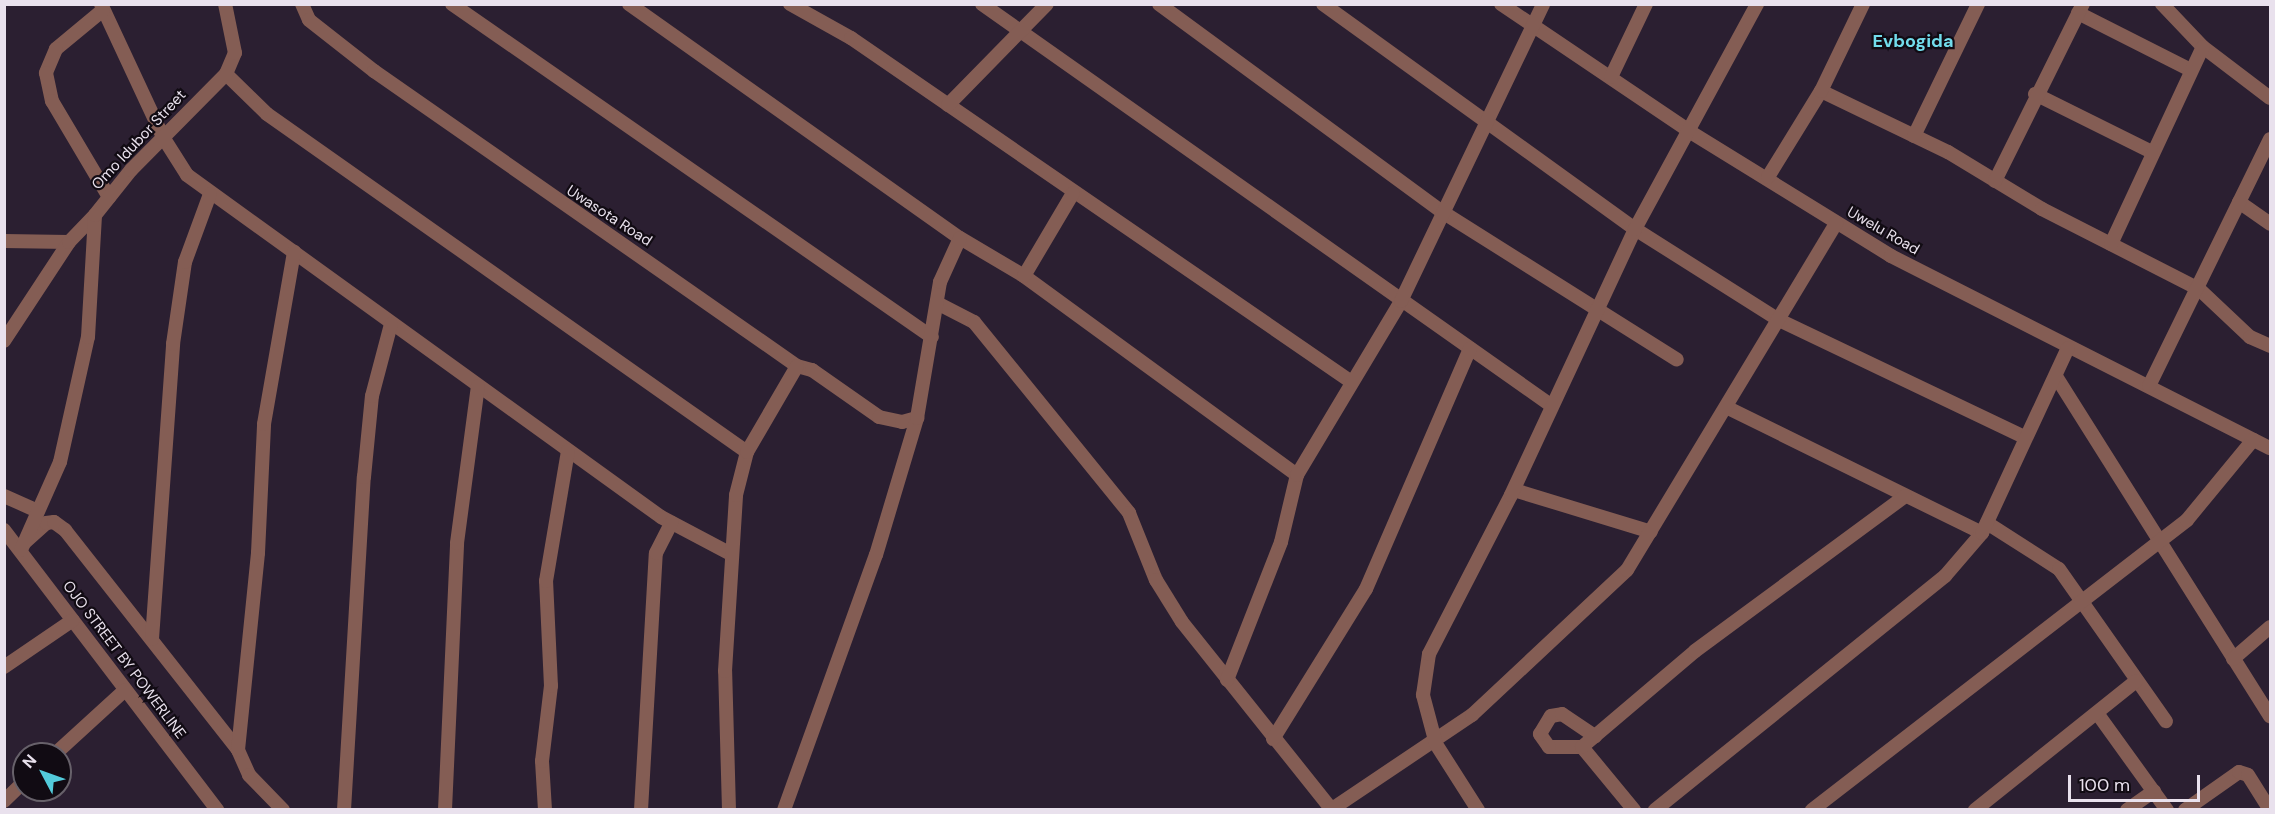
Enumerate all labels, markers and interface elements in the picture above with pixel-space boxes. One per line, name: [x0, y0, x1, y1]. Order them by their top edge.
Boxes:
district label: Evbogida: [1873, 30, 1953, 52]
street label: Omo Idubor Street: [88, 86, 190, 194]
street label: Uwasota Road: [563, 182, 655, 250]
street label: Uwelu Road: [1844, 203, 1922, 259]
street label: OJO STREET BY POWERLINE: [59, 577, 189, 743]
north arrow: [12, 742, 72, 802]
text: N: [18, 750, 41, 772]
scale bar: [2071, 763, 2203, 801]
text: 100 m: [2079, 773, 2130, 797]

